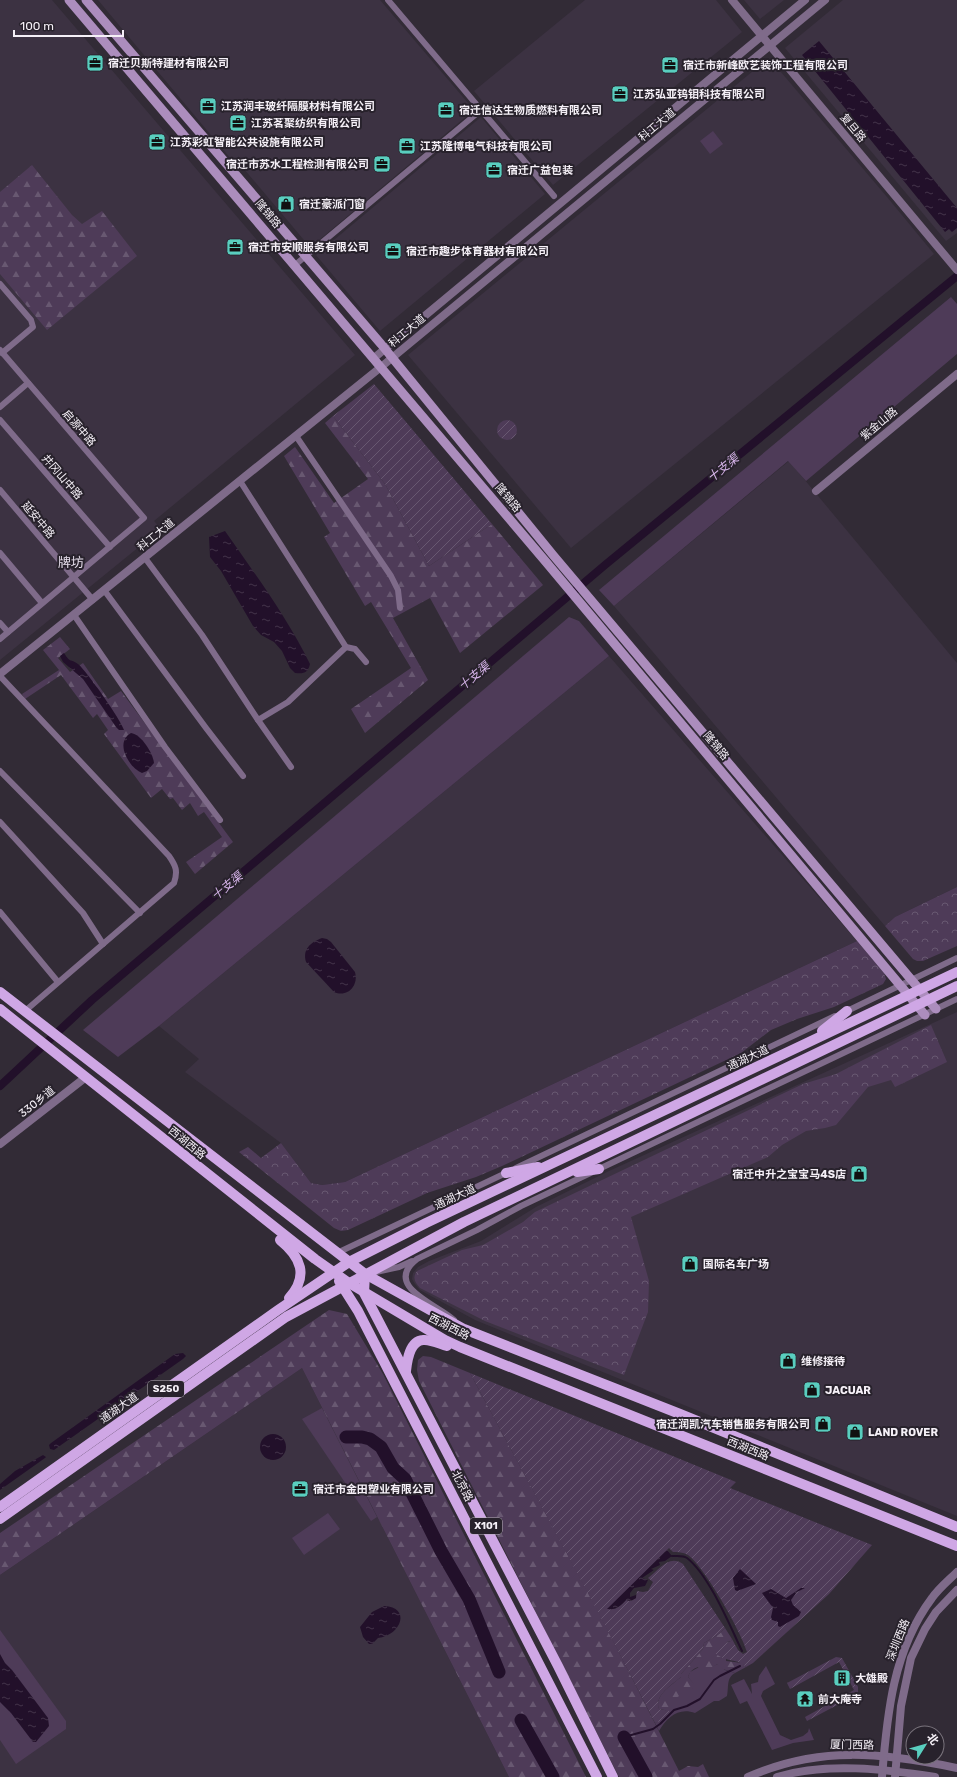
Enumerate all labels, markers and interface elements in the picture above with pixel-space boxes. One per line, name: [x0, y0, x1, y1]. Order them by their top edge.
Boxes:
scale bar: [14, 12, 123, 38]
text: 100 m: [20, 19, 54, 33]
office icon: 宿迁贝斯特建材有限公司: [85, 53, 105, 73]
office icon: 宿迁市新峰欧艺装饰工程有限公司: [660, 55, 680, 75]
place label: 宿迁贝斯特建材有限公司: [108, 57, 229, 70]
place label: 宿迁市新峰欧艺装饰工程有限公司: [683, 59, 848, 72]
office icon: 江苏弘亚钨钼科技有限公司: [610, 84, 630, 104]
place label: 江苏弘亚钨钼科技有限公司: [633, 88, 765, 101]
office icon: 江苏润丰玻纤隔膜材料有限公司: [198, 96, 218, 116]
place label: 江苏润丰玻纤隔膜材料有限公司: [221, 100, 375, 113]
office icon: 宿迁信达生物质燃料有限公司: [436, 100, 456, 120]
place label: 宿迁信达生物质燃料有限公司: [459, 104, 602, 117]
street label: 科工大道: [636, 106, 678, 144]
street label: 复旦路: [837, 111, 869, 145]
office icon: 江苏茗聚纺织有限公司: [228, 113, 248, 133]
place label: 江苏茗聚纺织有限公司: [251, 117, 361, 130]
office icon: 江苏彩虹智能公共设施有限公司: [147, 132, 167, 152]
place label: 江苏彩虹智能公共设施有限公司: [170, 136, 324, 149]
office icon: 江苏隆博电气科技有限公司: [397, 136, 417, 156]
place label: 江苏隆博电气科技有限公司: [420, 140, 552, 153]
office icon: 宿迁市苏水工程检测有限公司: [372, 154, 392, 174]
place label: 宿迁市苏水工程检测有限公司: [226, 158, 369, 171]
office icon: 宿迁广益包装: [484, 160, 504, 180]
place label: 宿迁广益包装: [507, 164, 573, 177]
shop icon: 宿迁豪派门窗: [276, 194, 296, 214]
street label: 隆锦路: [252, 197, 284, 231]
place label: 宿迁豪派门窗: [299, 198, 365, 211]
office icon: 宿迁市安顺服务有限公司: [225, 237, 245, 257]
place label: 宿迁市安顺服务有限公司: [248, 241, 369, 254]
office icon: 宿迁市趣步体育器材有限公司: [383, 241, 403, 261]
place label: 宿迁市趣步体育器材有限公司: [406, 245, 549, 258]
street label: 科工大道: [386, 312, 428, 350]
street label: 紫金山路: [858, 405, 900, 443]
street label: 启源中路: [60, 407, 98, 449]
water label: 十支渠: [705, 450, 743, 485]
street label: 井冈山中路: [39, 452, 85, 502]
street label: 隆锦路: [492, 481, 524, 515]
street label: 延安中路: [19, 499, 57, 541]
street label: 科工大道: [135, 516, 177, 554]
district label: 牌坊: [58, 555, 84, 570]
water label: 十支渠: [456, 658, 494, 693]
street label: 隆锦路: [700, 729, 732, 763]
water label: 十支渠: [209, 868, 247, 903]
street label: 通湖大道: [725, 1043, 771, 1073]
street label: 330乡道: [16, 1084, 58, 1120]
street label: 西湖西路: [166, 1124, 208, 1162]
shop icon: 宿迁中升之宝宝马4S店: [849, 1164, 869, 1184]
place label: 宿迁中升之宝宝马4S店: [732, 1168, 846, 1181]
street label: 通湖大道: [432, 1182, 478, 1212]
shop icon: 国际名车广场: [680, 1254, 700, 1274]
place label: 国际名车广场: [703, 1258, 769, 1271]
street label: 西湖西路: [426, 1311, 472, 1343]
shop icon: 维修接待: [778, 1351, 798, 1371]
place label: 维修接待: [801, 1355, 845, 1368]
shop icon: JACUAR: [802, 1380, 822, 1400]
road number: S250: [148, 1381, 184, 1397]
place label: JACUAR: [825, 1384, 871, 1397]
street label: 通湖大道: [97, 1390, 141, 1426]
shop icon: 宿迁润凯汽车销售服务有限公司: [813, 1414, 833, 1434]
place label: 宿迁润凯汽车销售服务有限公司: [656, 1418, 810, 1431]
shop icon: LAND ROVER: [845, 1422, 865, 1442]
place label: LAND ROVER: [868, 1426, 938, 1439]
street label: 西湖西路: [725, 1435, 771, 1463]
street label: 北京路: [449, 1468, 475, 1504]
office icon: 宿迁市金田塑业有限公司: [290, 1479, 310, 1499]
place label: 宿迁市金田塑业有限公司: [313, 1483, 434, 1496]
road number: X101: [470, 1518, 502, 1534]
street label: 深圳西路: [884, 1617, 912, 1663]
building icon: 大雄殿: [832, 1668, 852, 1688]
place label: 大雄殿: [855, 1672, 888, 1685]
temple icon: 前大庵寺: [795, 1689, 815, 1709]
place label: 前大庵寺: [818, 1693, 862, 1706]
north arrow: [905, 1725, 945, 1765]
text: 北: [924, 1731, 941, 1748]
street label: 厦门西路: [830, 1738, 874, 1752]

